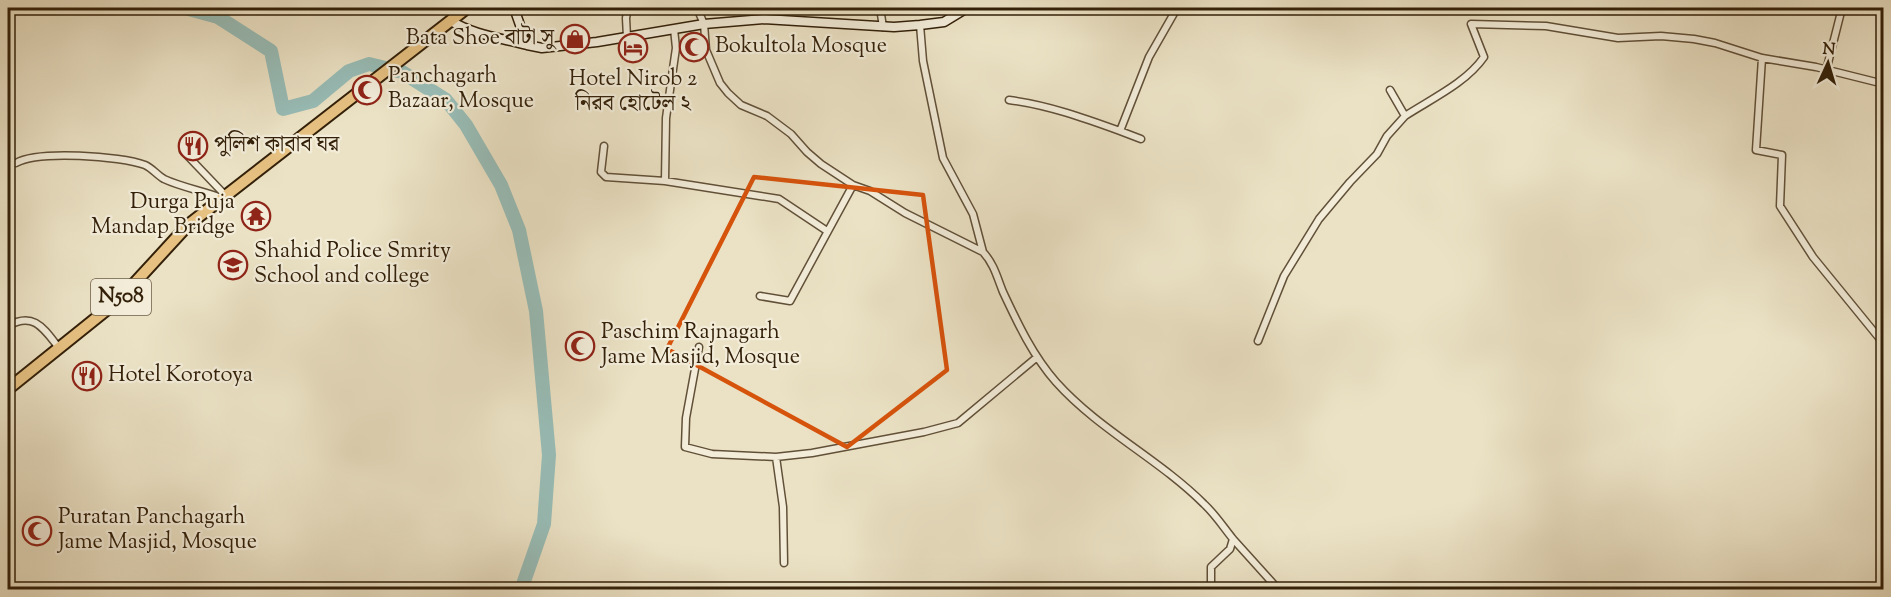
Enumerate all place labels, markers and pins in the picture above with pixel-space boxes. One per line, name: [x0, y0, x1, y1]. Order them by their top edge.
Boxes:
place label: Bata Shoe বাটা সু: [406, 23, 557, 55]
shop icon: Bata Shoe বাটা সু: [559, 23, 591, 55]
mosque icon: Bokultola Mosque: [678, 31, 710, 63]
place label: Bokultola Mosque: [715, 31, 887, 63]
hotel icon: Hotel Nirob 2 নিরব হোটেল ২: [617, 32, 649, 64]
place label: Panchagarh Bazaar, Mosque: [388, 61, 534, 118]
place label: Hotel Nirob 2 নিরব হোটেল ২: [569, 64, 697, 121]
mosque icon: Panchagarh Bazaar, Mosque: [351, 74, 383, 106]
restaurant icon: পুলিশ কাবাব ঘর: [177, 130, 209, 162]
place label: পুলিশ কাবাব ঘর: [214, 130, 340, 162]
place label: Durga Puja Mandap Bridge: [91, 187, 235, 244]
temple icon: Durga Puja Mandap Bridge: [240, 200, 272, 232]
place label: Shahid Police Smrity School and college: [254, 236, 451, 293]
school or university icon: Shahid Police Smrity School and college: [217, 249, 249, 281]
place label: Paschim Rajnagarh Jame Masjid, Mosque: [600, 317, 800, 374]
mosque icon: Paschim Rajnagarh Jame Masjid, Mosque: [564, 330, 596, 362]
restaurant icon: Hotel Korotoya: [71, 360, 103, 392]
place label: Hotel Korotoya: [108, 360, 253, 392]
place label: Puratan Panchagarh Jame Masjid, Mosque: [57, 502, 257, 559]
mosque icon: Puratan Panchagarh Jame Masjid, Mosque: [21, 515, 53, 547]

